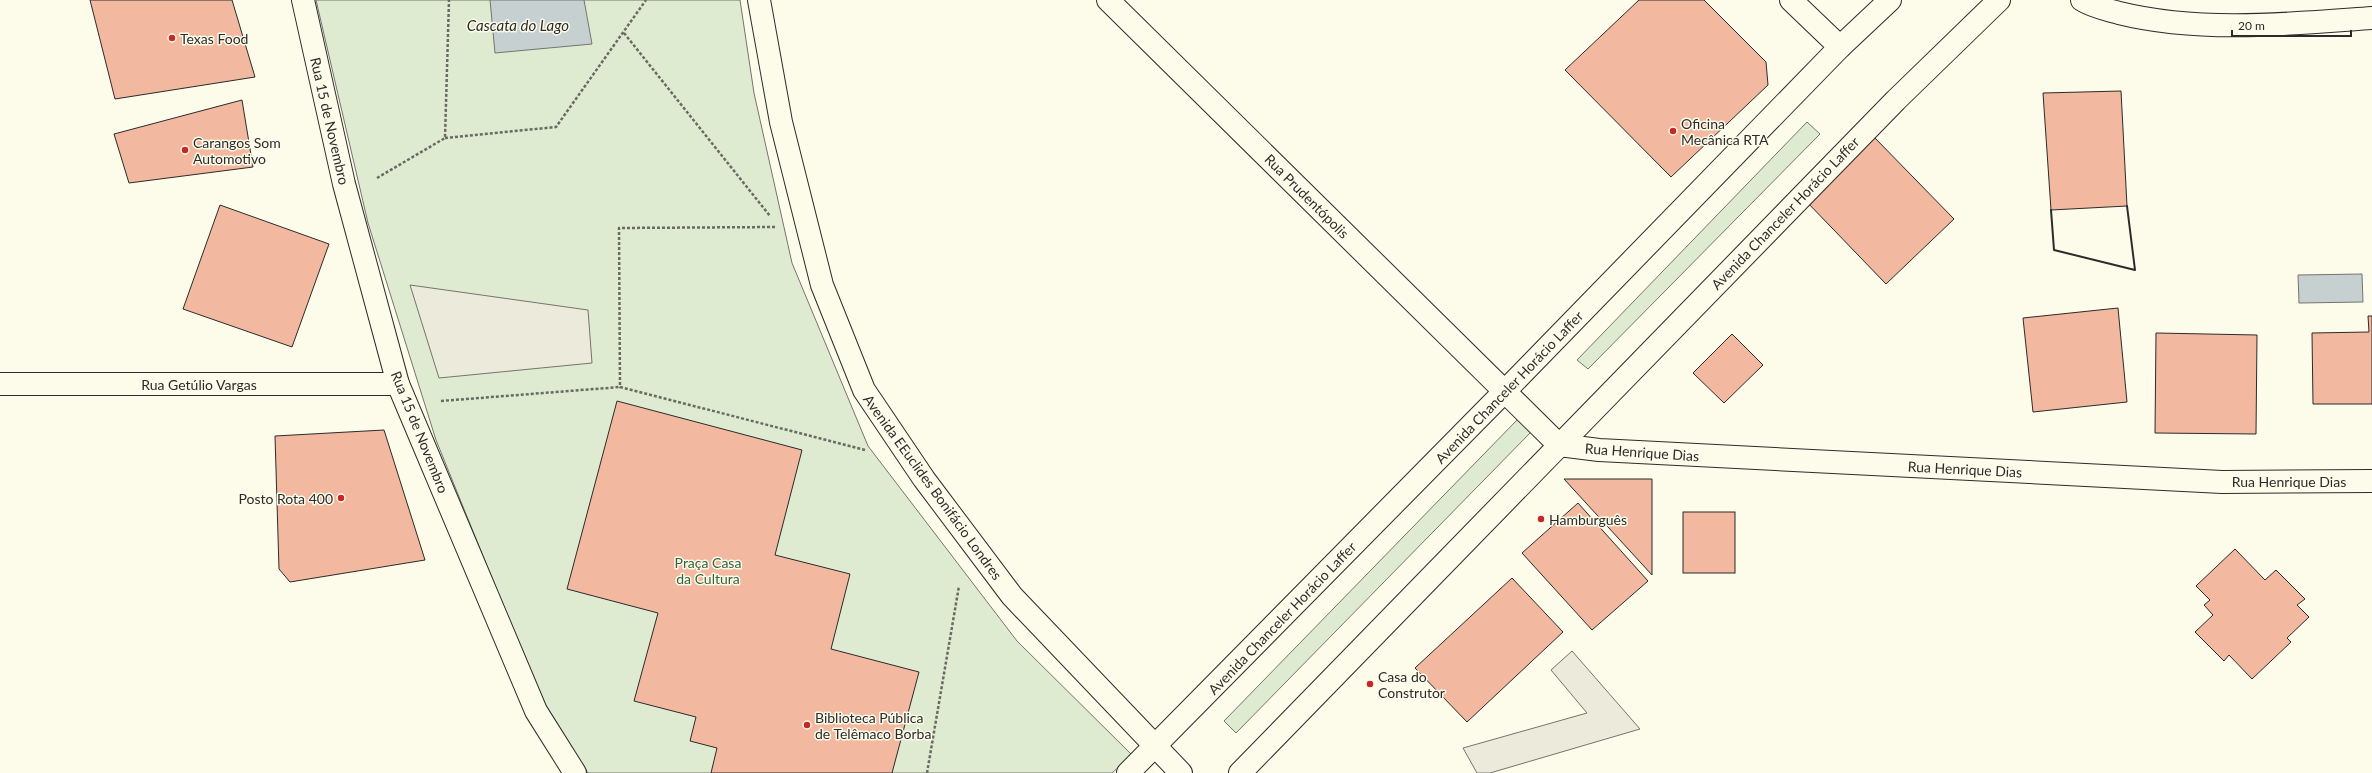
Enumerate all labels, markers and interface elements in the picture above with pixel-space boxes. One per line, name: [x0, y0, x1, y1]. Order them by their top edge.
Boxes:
scale bar: [2232, 12, 2351, 38]
water label: Cascata do Lago: [467, 16, 569, 34]
text: 20 m: [2238, 18, 2265, 33]
place label: Texas Food: [180, 30, 248, 47]
marker: Texas Food: [167, 33, 177, 43]
street label: Rua 15 de Novembro: [307, 56, 353, 186]
place label: Oficina Mecânica RTA: [1681, 115, 1769, 148]
marker: Oficina Mecânica RTA: [1668, 126, 1678, 136]
street label: Avenida Chanceler Horácio Laffer: [1708, 133, 1862, 293]
place label: Carangos Som Automotivo: [193, 134, 281, 167]
marker: Carangos Som Automotivo: [180, 145, 190, 155]
street label: Rua Prudentópolis: [1261, 150, 1353, 242]
street label: Avenida Chanceler Horácio Laffer: [1432, 307, 1586, 467]
street label: Rua 15 de Novembro: [388, 368, 452, 496]
street label: Rua Getúlio Vargas: [141, 376, 257, 393]
street label: Avenida EEuclides Bonifácio Londres: [860, 391, 1006, 583]
street label: Rua Henrique Dias: [1584, 440, 1700, 464]
street label: Rua Henrique Dias: [1907, 458, 2023, 480]
street label: Rua Henrique Dias: [2232, 473, 2346, 490]
place label: Posto Rota 400: [238, 490, 333, 507]
marker: Posto Rota 400: [336, 493, 346, 503]
place label: Hamburguês: [1549, 511, 1627, 528]
marker: Hamburguês: [1536, 514, 1546, 524]
street label: Avenida Chanceler Horácio Laffer: [1205, 538, 1359, 698]
park label: Praça Casa da Cultura: [675, 554, 741, 587]
place label: Casa do Construtor: [1378, 668, 1445, 701]
marker: Casa do Construtor: [1365, 679, 1375, 689]
place label: Biblioteca Pública de Telêmaco Borba: [815, 709, 931, 742]
marker: Biblioteca Pública de Telêmaco Borba: [802, 720, 812, 730]

